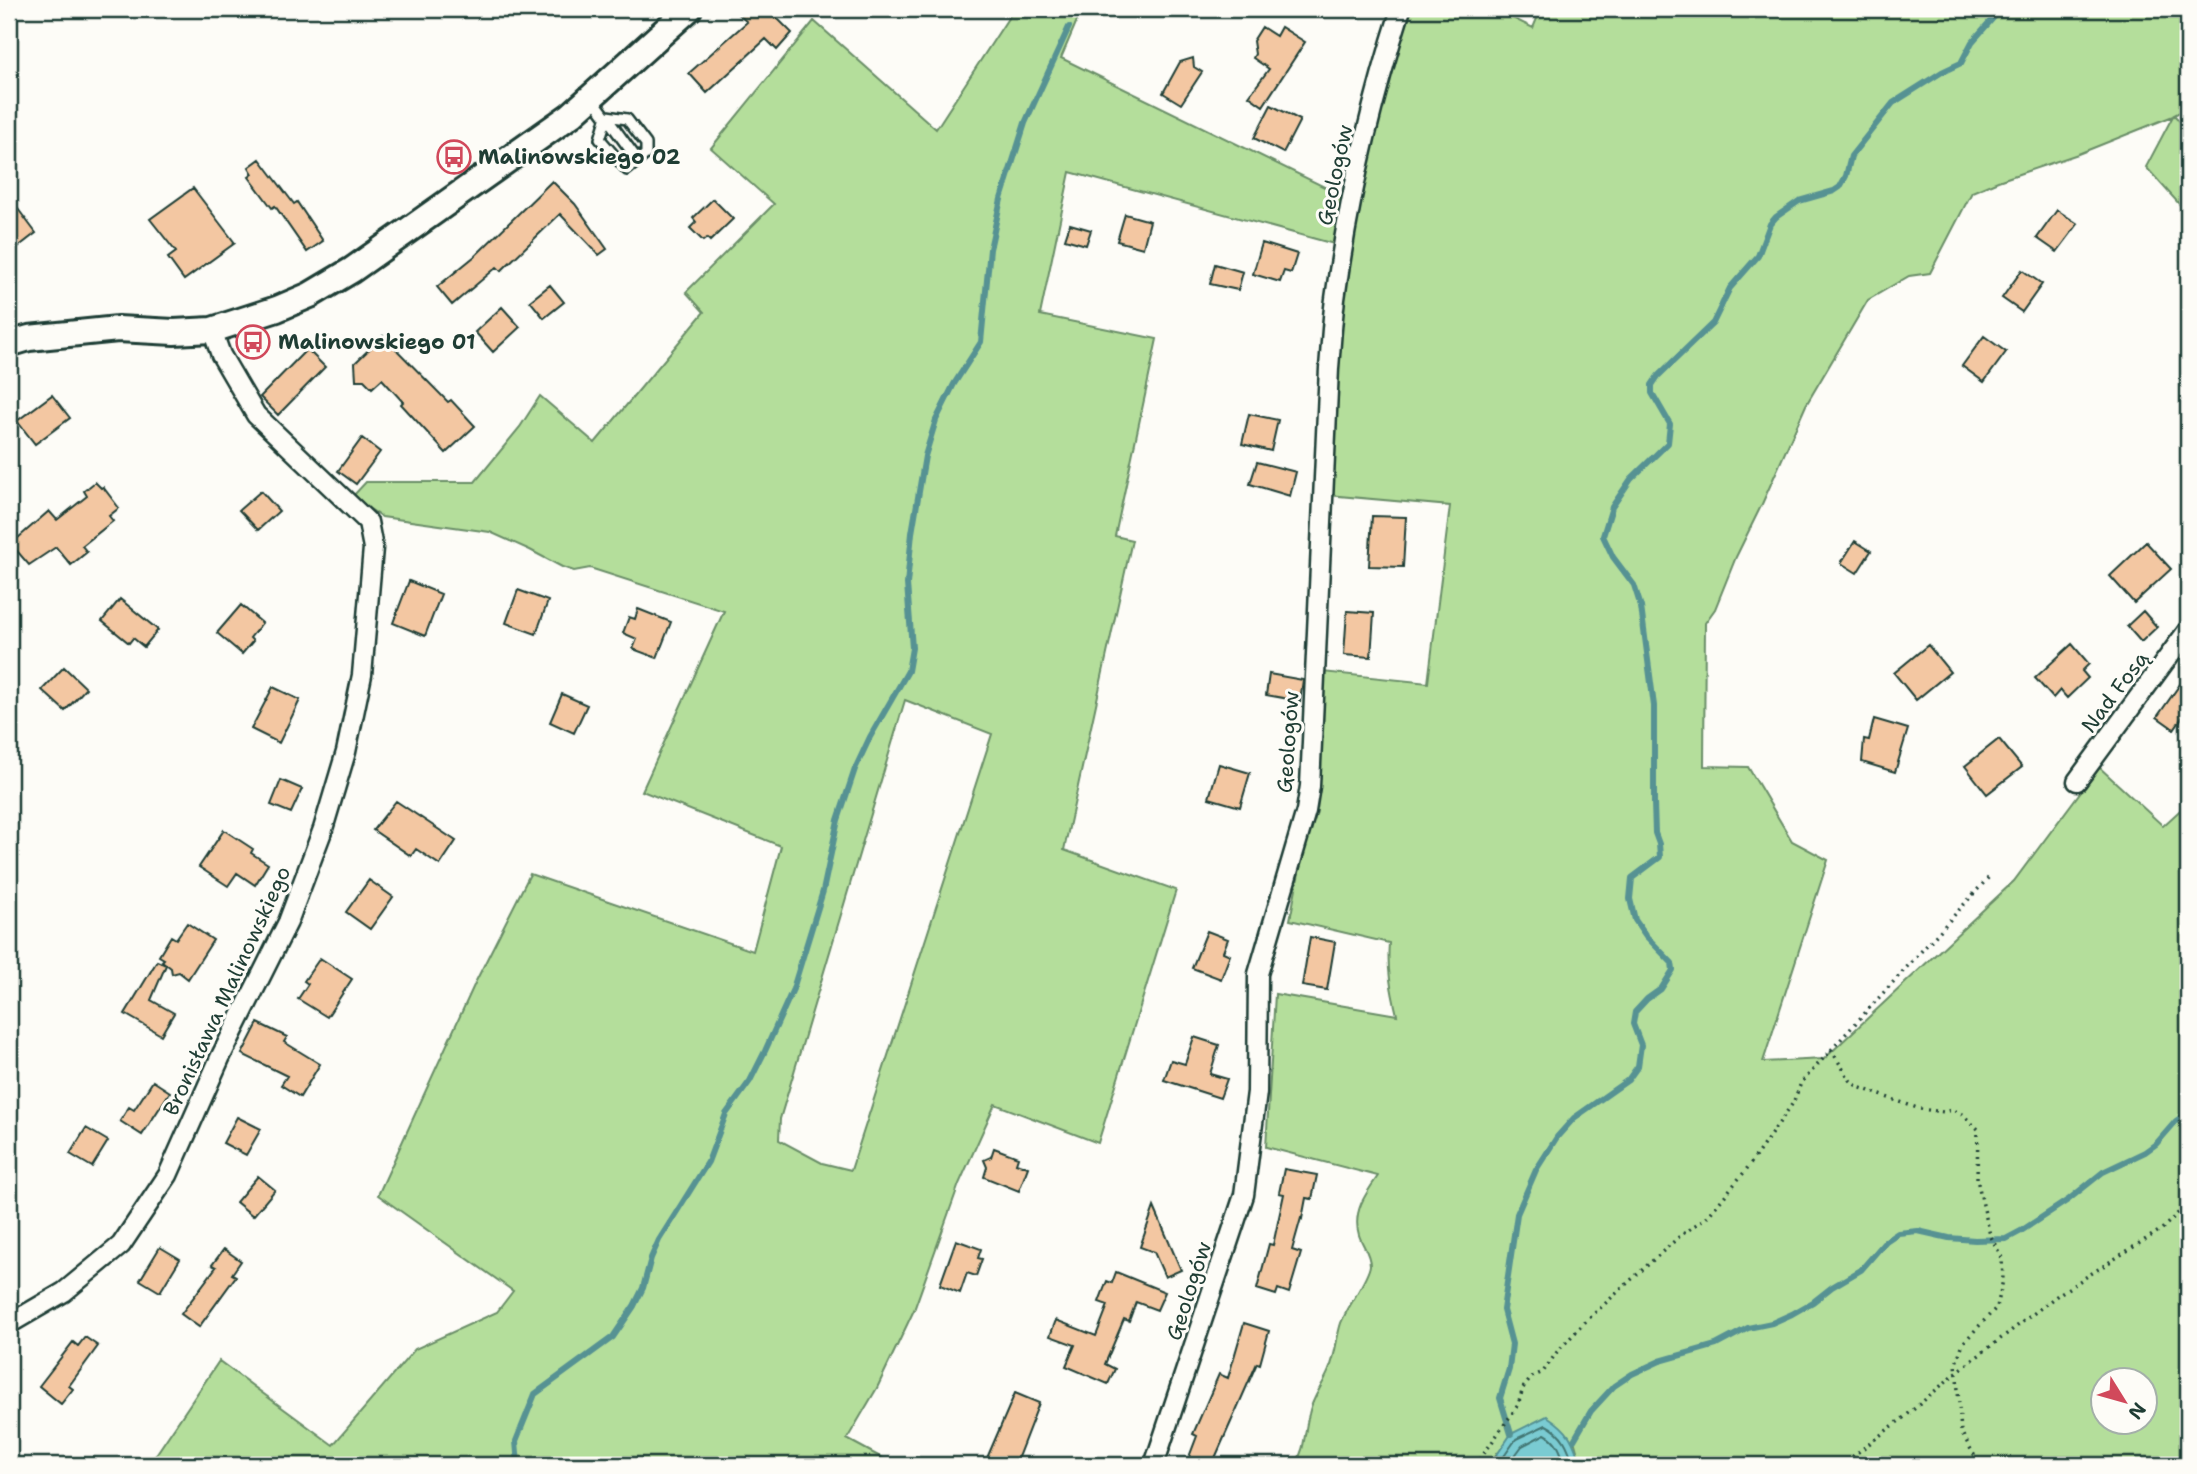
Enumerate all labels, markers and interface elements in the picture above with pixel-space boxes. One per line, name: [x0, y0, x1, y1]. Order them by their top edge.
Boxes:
street label: Geologów: [1311, 122, 1359, 228]
bus stop icon: Malinowskiego 02: [435, 138, 473, 176]
place label: Malinowskiego 02: [478, 143, 681, 171]
bus stop icon: Malinowskiego 01: [234, 323, 272, 361]
place label: Malinowskiego 01: [278, 328, 476, 356]
street label: Nad Fosą: [2075, 645, 2156, 739]
street label: Geologów: [1270, 690, 1306, 794]
street label: Bronisława Malinowskiego: [157, 862, 297, 1120]
street label: Geologów: [1160, 1238, 1218, 1344]
north arrow: [2088, 1366, 2158, 1436]
text: N: [2123, 1397, 2152, 1424]

